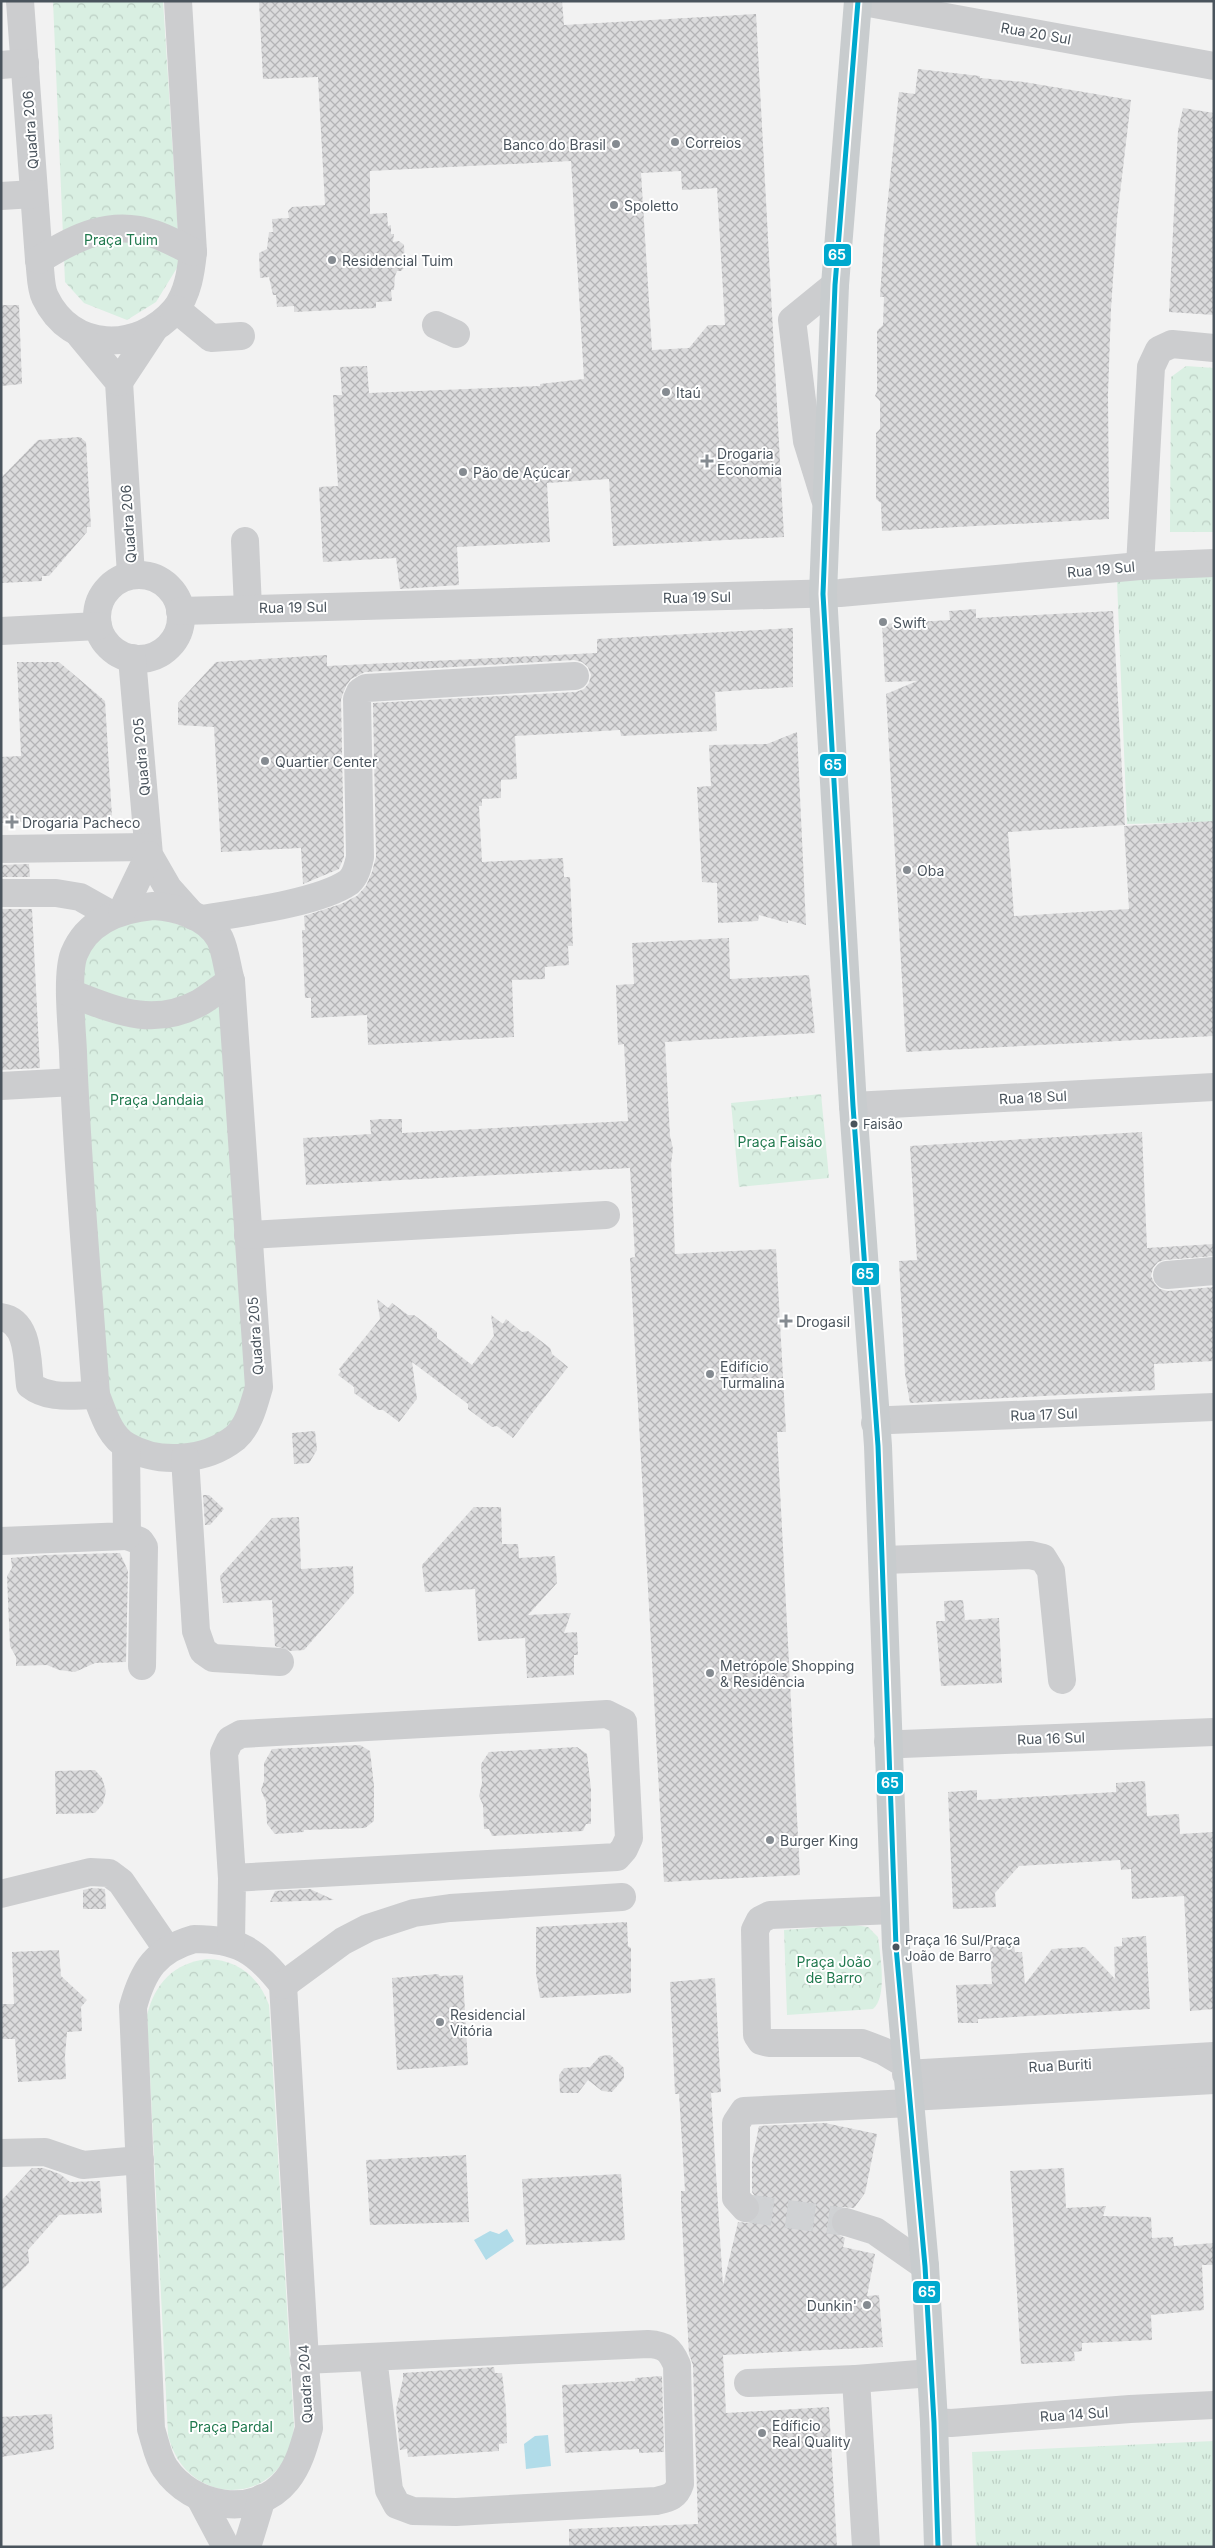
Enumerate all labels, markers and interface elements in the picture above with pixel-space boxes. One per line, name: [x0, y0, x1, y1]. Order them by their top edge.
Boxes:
street label: Rua 20 Sul: [1000, 18, 1072, 48]
street label: Quadra 206: [19, 90, 41, 170]
place label: Correios: [685, 134, 742, 151]
place label: Banco do Brasil: [503, 136, 606, 153]
marker: Correios: [669, 136, 681, 148]
marker: Banco do Brasil: [610, 138, 622, 150]
place label: Spoletto: [624, 197, 679, 214]
marker: Spoletto: [608, 199, 620, 211]
park label: Praça Tuim: [84, 231, 158, 248]
line badge: 65: [823, 243, 852, 267]
text: 65: [828, 246, 846, 263]
place label: Residencial Tuim: [342, 252, 453, 269]
marker: Residencial Tuim: [326, 254, 338, 266]
place label: Itaú: [676, 384, 701, 401]
marker: Itaú: [660, 386, 672, 398]
place label: Drogaria Economia: [717, 445, 782, 478]
marker: Drogaria Economia: [701, 455, 713, 467]
place label: Pão de Açúcar: [473, 464, 570, 481]
marker: Pão de Açúcar: [457, 466, 469, 478]
street label: Quadra 206: [117, 484, 139, 564]
street label: Rua 19 Sul: [1066, 558, 1136, 580]
street label: Rua 19 Sul: [663, 588, 731, 606]
street label: Rua 19 Sul: [259, 598, 327, 616]
place label: Swift: [893, 614, 927, 631]
marker: Swift: [877, 616, 889, 628]
street label: Quadra 205: [129, 717, 153, 797]
place label: Quartier Center: [275, 753, 377, 770]
line badge: 65: [819, 753, 847, 777]
marker: Quartier Center: [259, 755, 271, 767]
text: 65: [824, 756, 842, 773]
place label: Drogaria Pacheco: [22, 814, 140, 831]
marker: Drogaria Pacheco: [6, 816, 18, 828]
place label: Oba: [917, 862, 944, 879]
marker: Oba: [901, 864, 913, 876]
street label: Rua 18 Sul: [999, 1087, 1067, 1107]
park label: Praça Jandaia: [110, 1091, 204, 1108]
place label: Faisão: [863, 1116, 903, 1132]
marker: Faisão: [849, 1119, 859, 1129]
park label: Praça Faisão: [738, 1133, 822, 1150]
line badge: 65: [851, 1262, 880, 1286]
text: 65: [856, 1265, 874, 1282]
street label: Quadra 205: [244, 1296, 266, 1376]
place label: Drogasil: [796, 1313, 850, 1330]
marker: Drogasil: [780, 1315, 792, 1327]
place label: Edifício Turmalina: [720, 1358, 785, 1391]
marker: Edifício Turmalina: [704, 1368, 716, 1380]
street label: Rua 17 Sul: [1010, 1404, 1078, 1424]
place label: Metrópole Shopping & Residência: [720, 1657, 854, 1690]
marker: Metrópole Shopping & Residência: [704, 1667, 716, 1679]
street label: Rua 16 Sul: [1017, 1728, 1085, 1748]
line badge: 65: [876, 1771, 904, 1795]
text: 65: [881, 1774, 899, 1791]
place label: Burger King: [780, 1832, 858, 1849]
marker: Burger King: [764, 1834, 776, 1846]
place label: Praça 16 Sul/Praça João de Barro: [905, 1932, 1020, 1964]
marker: Praça 16 Sul/Praça João de Barro: [891, 1942, 901, 1952]
park label: Praça João de Barro: [797, 1953, 871, 1986]
place label: Residencial Vitória: [450, 2006, 525, 2039]
marker: Residencial Vitória: [434, 2016, 446, 2028]
street label: Rua Buriti: [1028, 2055, 1092, 2075]
line badge: 65: [912, 2280, 941, 2304]
text: 65: [918, 2283, 936, 2300]
place label: Dunkin': [807, 2297, 857, 2314]
marker: Dunkin': [861, 2299, 873, 2311]
street label: Quadra 204: [294, 2344, 316, 2424]
street label: Rua 14 Sul: [1039, 2403, 1109, 2425]
place label: Edíficio Real Quality: [772, 2417, 851, 2450]
park label: Praça Pardal: [189, 2418, 273, 2435]
marker: Edíficio Real Quality: [756, 2427, 768, 2439]

